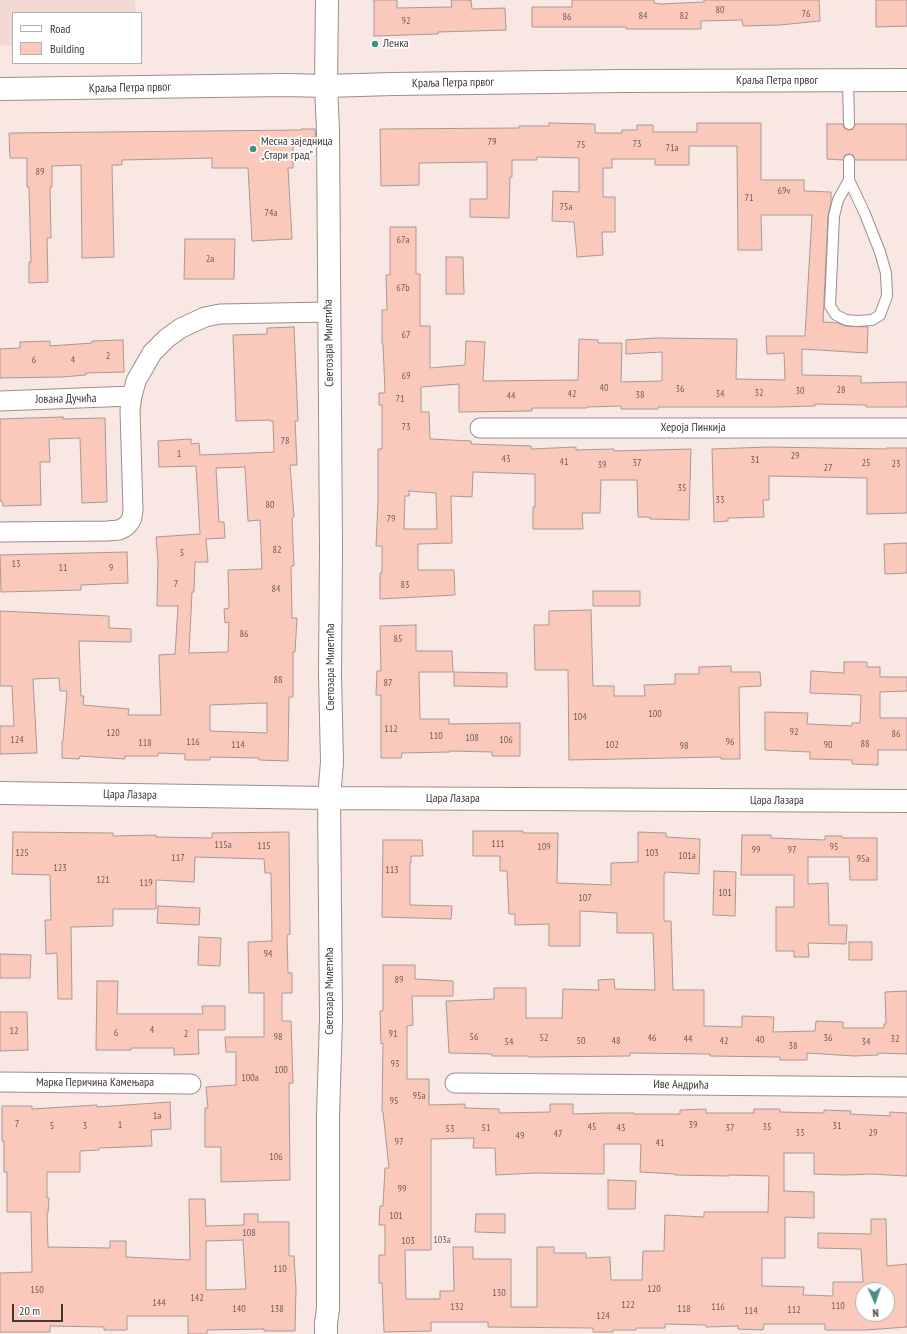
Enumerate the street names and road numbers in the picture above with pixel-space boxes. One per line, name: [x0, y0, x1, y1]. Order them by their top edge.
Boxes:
street label: Краља Петра првог: [736, 74, 818, 88]
street label: Краља Петра првог: [412, 75, 494, 91]
street label: Краља Петра првог: [89, 80, 171, 96]
street label: Светозара Милетића: [321, 299, 337, 387]
street label: Јована Дучића: [35, 391, 97, 407]
street label: Хероја Пинкија: [661, 421, 725, 435]
street label: Светозара Милетића: [324, 623, 338, 711]
street label: Цара Лазара: [103, 787, 157, 803]
street label: Цара Лазара: [426, 792, 480, 806]
street label: Цара Лазара: [750, 794, 804, 808]
street label: Светозара Милетића: [323, 947, 337, 1035]
street label: Марка Перичина Камењара: [36, 1076, 154, 1090]
street label: Иве Андрића: [653, 1077, 709, 1093]

